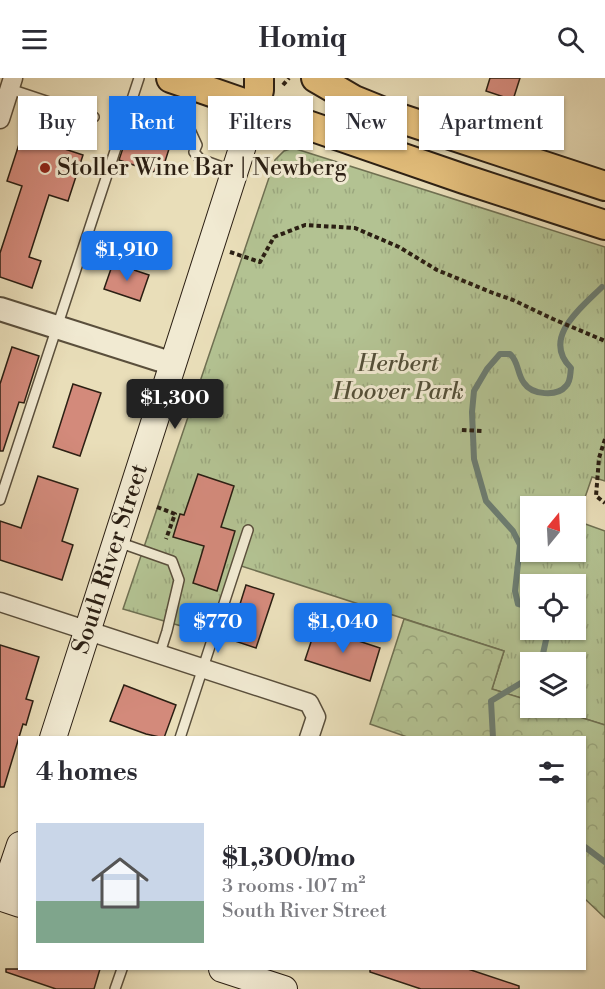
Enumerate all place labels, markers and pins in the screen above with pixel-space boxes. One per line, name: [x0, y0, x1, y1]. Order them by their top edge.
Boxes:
place label: Stoller Wine Bar | Newberg: [57, 153, 348, 183]
marker: Stoller Wine Bar | Newberg: [38, 161, 52, 175]
pin: $1,910: [78, 231, 176, 282]
pin: $1,300: [126, 379, 224, 430]
pin: $770: [182, 603, 254, 654]
pin: $1,040: [294, 603, 392, 654]

